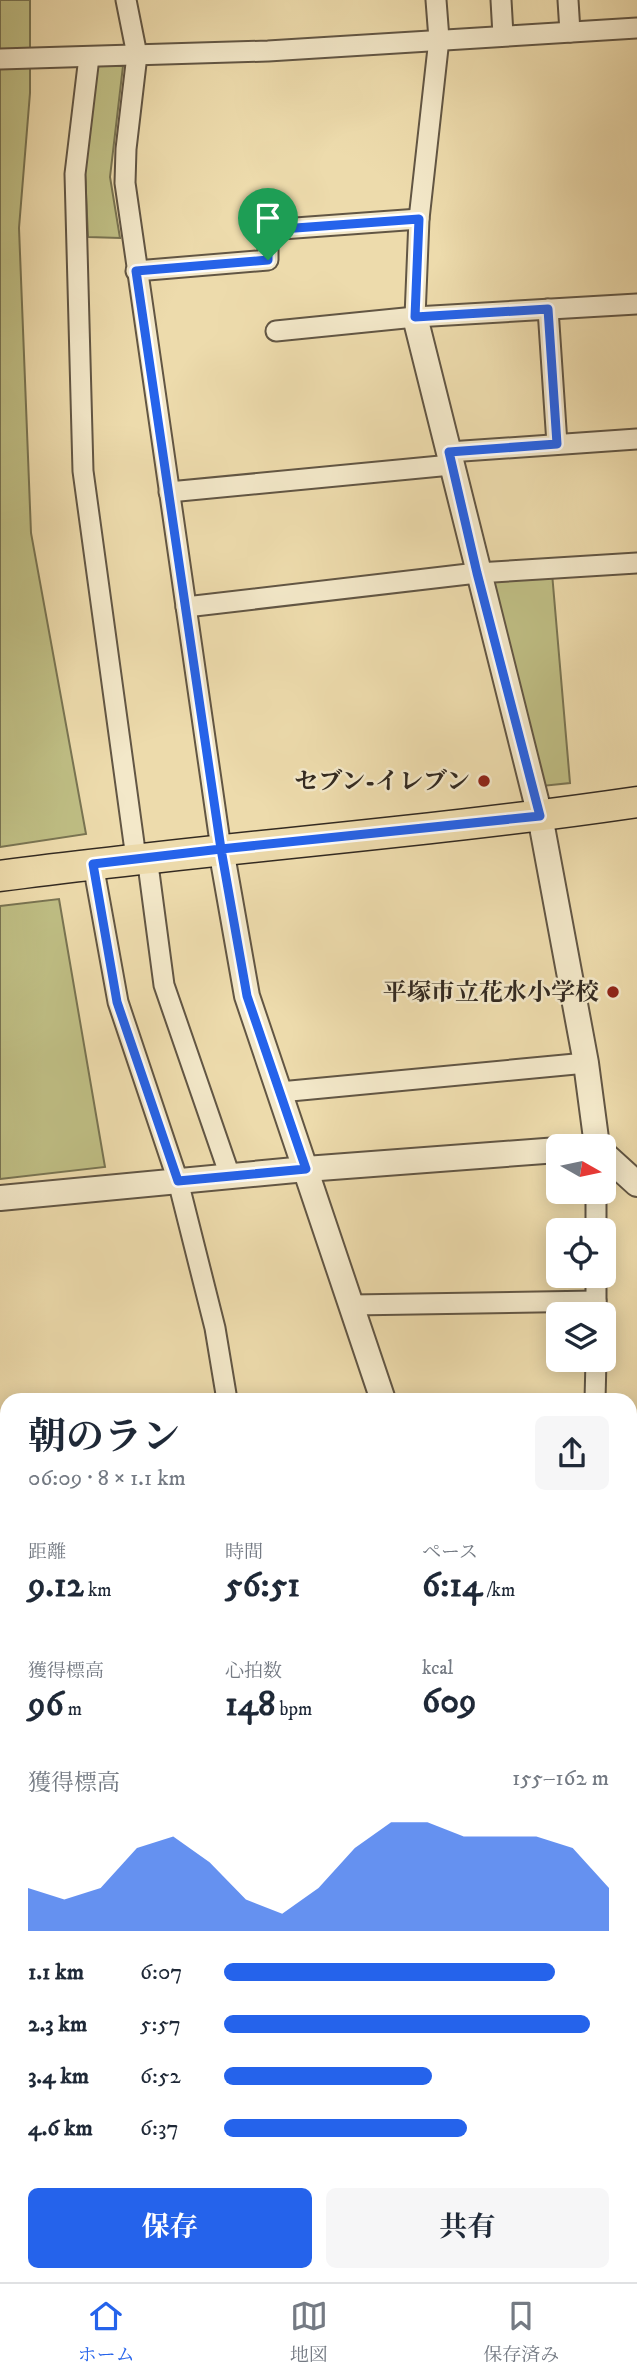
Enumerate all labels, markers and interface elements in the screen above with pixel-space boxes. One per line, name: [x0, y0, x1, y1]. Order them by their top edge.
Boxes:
pin: [238, 188, 298, 260]
icon: arrive: [249, 199, 287, 237]
place label: セブン-イレブン: [294, 767, 470, 797]
marker: セブン-イレブン: [476, 773, 492, 789]
place label: 平塚市立花水小学校: [383, 978, 599, 1008]
marker: 平塚市立花水小学校: [605, 984, 621, 1000]
north arrow: [546, 1134, 616, 1204]
map controls: [546, 1134, 616, 1372]
button: locate: [546, 1218, 616, 1288]
button: layers: [546, 1302, 616, 1372]
text: 朝のラン: [28, 1414, 180, 1462]
button: share: [535, 1416, 609, 1490]
text: 06:09 · 8 × 1.1 km: [28, 1464, 186, 1493]
text: 距離: [28, 1541, 66, 1564]
text: 時間: [225, 1541, 263, 1564]
text: ペース: [422, 1541, 478, 1564]
text: 9.12: [28, 1564, 84, 1608]
text: 56:51: [225, 1564, 300, 1608]
text: 6:14: [422, 1564, 482, 1608]
text: km: [84, 1579, 112, 1602]
text: /km: [482, 1579, 515, 1602]
text: kcal: [422, 1657, 453, 1680]
text: 獲得標高: [28, 1660, 104, 1683]
text: 心拍数: [225, 1660, 282, 1683]
text: 609: [422, 1680, 477, 1724]
text: 96: [28, 1683, 64, 1727]
text: 148: [225, 1683, 276, 1727]
text: m: [64, 1698, 82, 1721]
text: bpm: [276, 1698, 312, 1721]
text: 155–162 m: [512, 1764, 609, 1793]
text: 獲得標高: [28, 1769, 120, 1798]
text: 1.1 km: [28, 1958, 84, 1987]
text: 6:07: [140, 1958, 182, 1987]
text: 2.3 km: [28, 2010, 87, 2039]
text: 5:57: [140, 2010, 181, 2039]
text: 3.4 km: [28, 2062, 89, 2091]
text: 6:52: [140, 2062, 181, 2091]
text: 4.6 km: [28, 2114, 93, 2143]
text: 6:37: [140, 2114, 179, 2143]
button: 保存: [28, 2188, 312, 2268]
button: 共有: [326, 2188, 609, 2268]
tab: ホーム: [78, 2297, 135, 2367]
tab: 地図: [290, 2297, 328, 2367]
tab: 保存済み: [483, 2297, 559, 2367]

